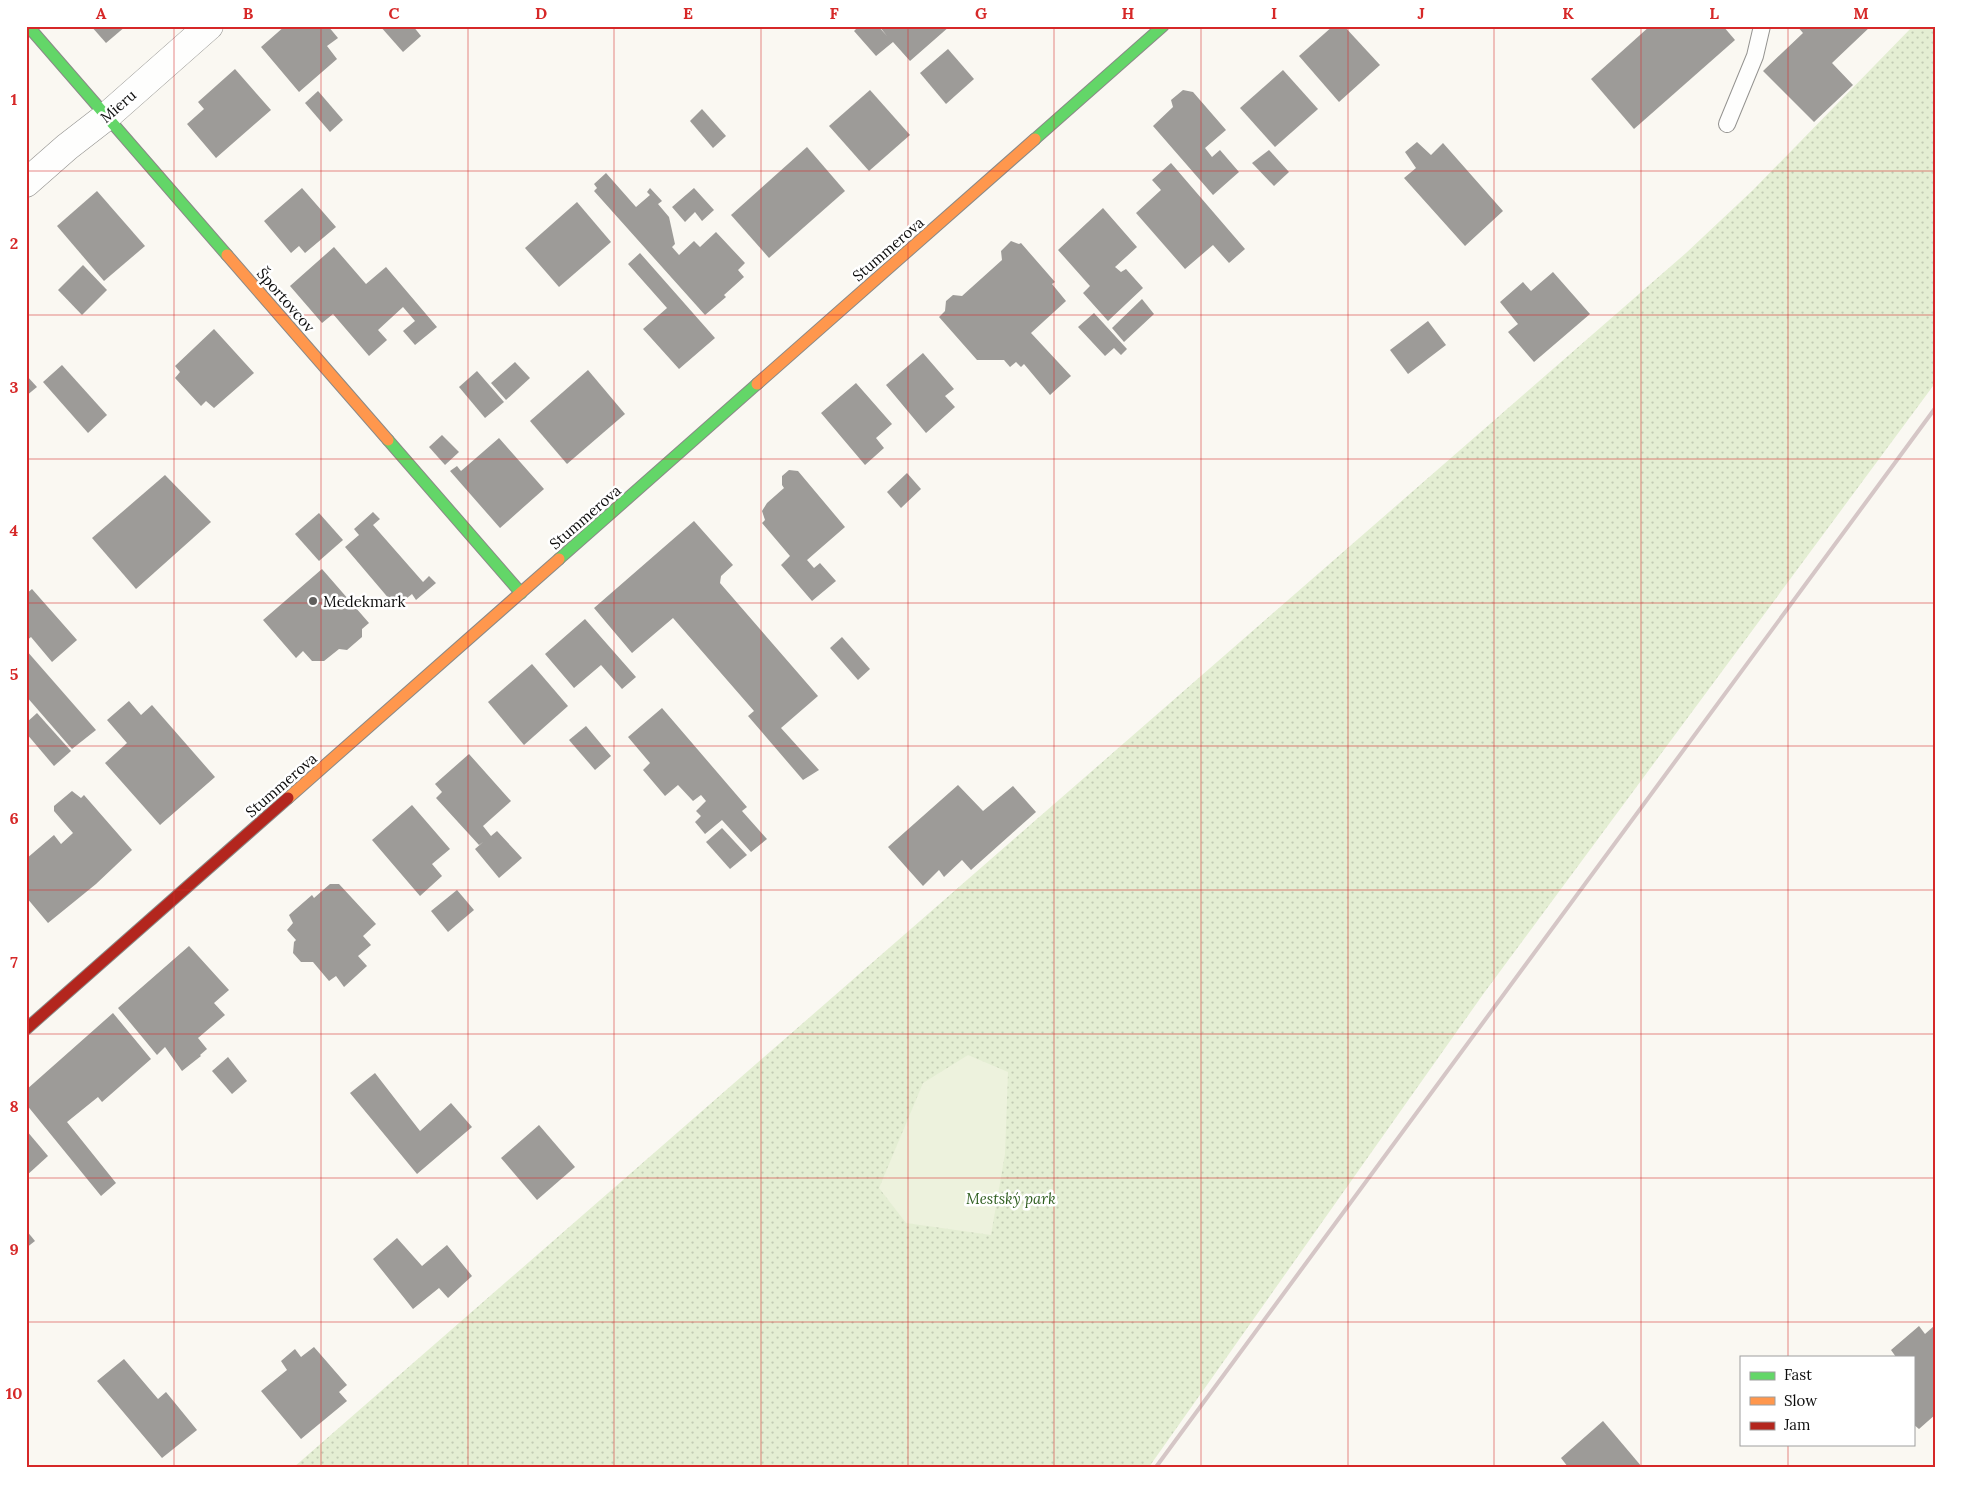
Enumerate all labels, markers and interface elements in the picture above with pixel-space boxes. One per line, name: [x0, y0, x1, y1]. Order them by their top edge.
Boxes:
text: A: [96, 3, 107, 23]
text: B: [243, 3, 254, 23]
text: C: [388, 3, 400, 23]
text: D: [535, 3, 547, 23]
text: E: [683, 3, 693, 23]
text: F: [829, 3, 839, 23]
text: G: [975, 3, 987, 23]
text: H: [1122, 3, 1135, 23]
text: I: [1271, 3, 1277, 23]
text: J: [1417, 3, 1425, 23]
text: K: [1562, 3, 1574, 23]
text: L: [1709, 3, 1719, 23]
text: M: [1853, 3, 1869, 23]
street label: Mieru: [96, 85, 140, 127]
text: 1: [11, 89, 17, 109]
street label: Stummerova: [848, 213, 928, 285]
text: 2: [10, 233, 18, 253]
street label: Športovcov: [253, 264, 319, 336]
text: 3: [10, 377, 19, 397]
street label: Stummerova: [545, 481, 625, 553]
text: 4: [10, 520, 19, 540]
place label: Medekmark: [323, 592, 406, 611]
marker: Medekmark: [307, 595, 319, 607]
text: 5: [10, 664, 19, 684]
street label: Stummerova: [241, 749, 321, 821]
text: 6: [9, 808, 19, 828]
text: 7: [10, 952, 18, 972]
text: 8: [9, 1096, 19, 1116]
park label: Mestský park: [966, 1189, 1056, 1208]
text: 9: [9, 1239, 19, 1259]
legend: [1740, 1356, 1914, 1446]
text: Fast: [1784, 1365, 1812, 1384]
text: 10: [6, 1383, 22, 1403]
text: Slow: [1784, 1391, 1817, 1410]
text: Jam: [1783, 1415, 1811, 1434]

